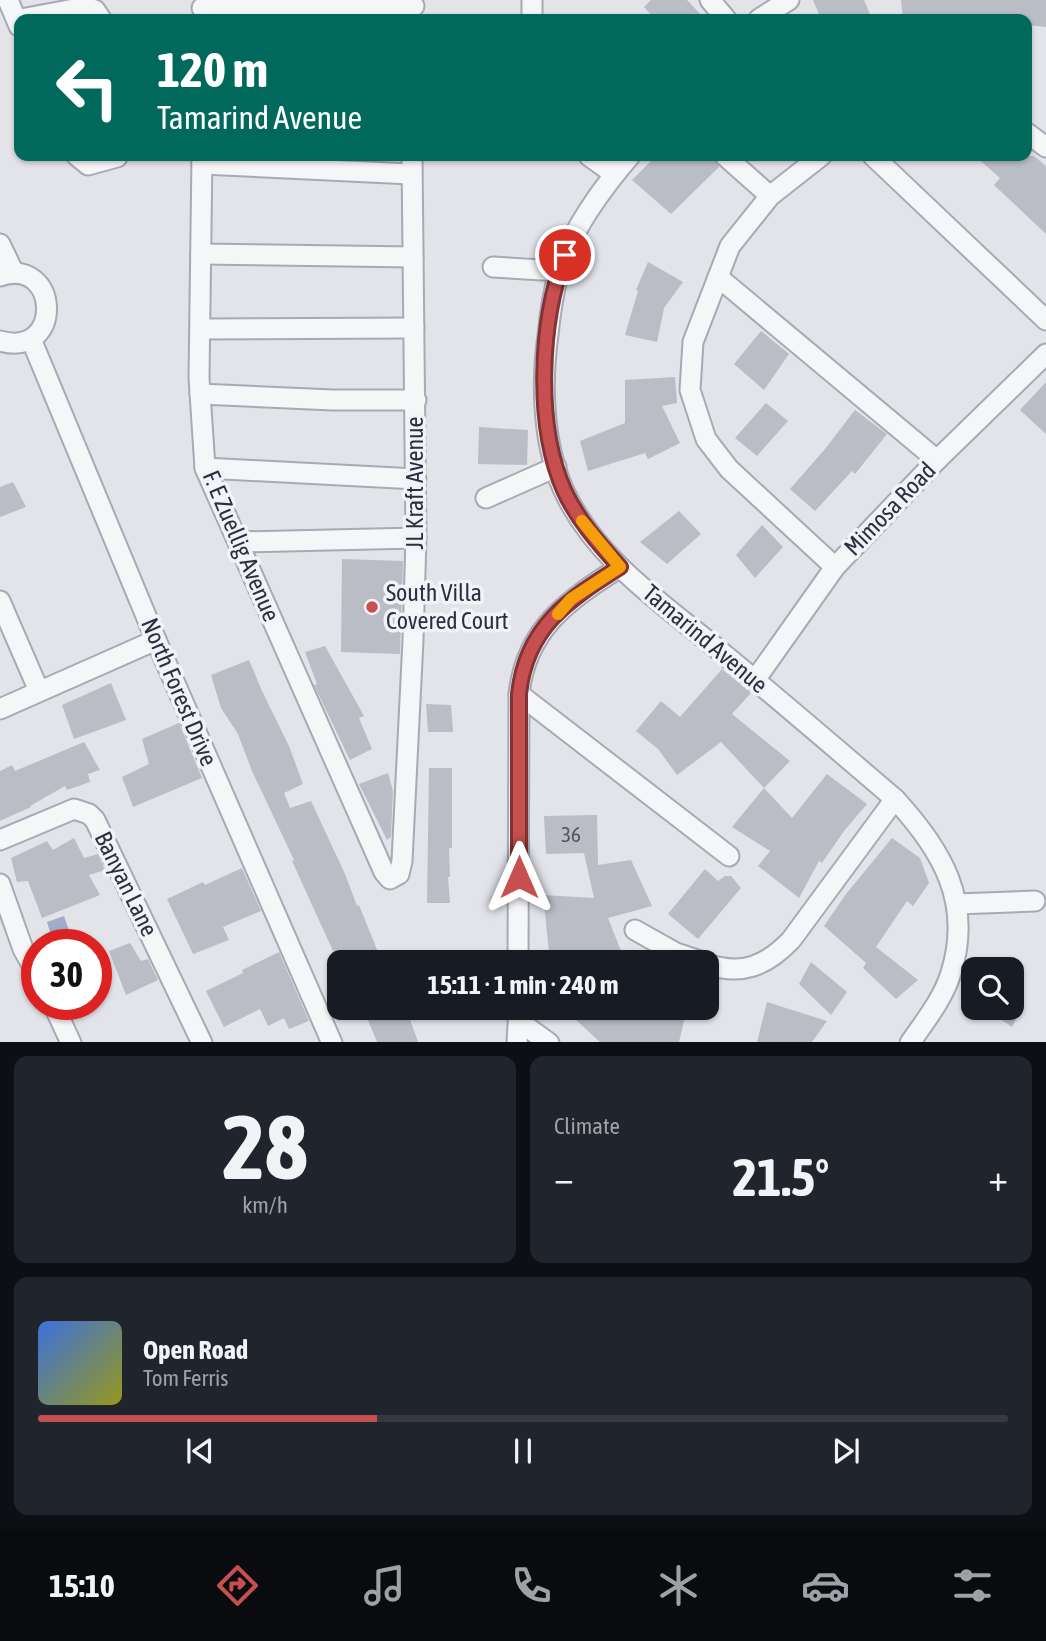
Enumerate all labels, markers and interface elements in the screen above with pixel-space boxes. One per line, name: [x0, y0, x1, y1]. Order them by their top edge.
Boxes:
text: 120 m: [157, 41, 268, 97]
icon: left: [42, 42, 133, 133]
text: Tamarind Avenue: [157, 99, 362, 136]
pin: [535, 225, 595, 285]
icon: arrive: [546, 236, 584, 274]
street label: JL Kraft Avenue: [401, 416, 428, 550]
street label: Mimosa Road: [839, 457, 941, 561]
street label: F. E Zuellig Avenue: [198, 466, 285, 625]
place label: South Villa Covered Court: [386, 579, 508, 634]
street label: Tamarind Avenue: [638, 579, 773, 698]
marker: South Villa Covered Court: [364, 599, 380, 615]
street label: North Forest Drive: [136, 614, 223, 770]
house number: 36: [561, 822, 581, 846]
street label: Banyan Lane: [90, 827, 163, 940]
position arrow: [482, 840, 556, 914]
speed limit sign: 30: [21, 929, 112, 1020]
map controls: [961, 957, 1024, 1020]
button: search: [961, 957, 1024, 1020]
text: 15:11 · 1 min · 240 m: [428, 970, 618, 1000]
text: 28: [222, 1094, 308, 1198]
text: Climate: [554, 1113, 620, 1139]
text: 21.5°: [733, 1147, 829, 1207]
text: −: [554, 1156, 574, 1199]
text: +: [988, 1156, 1008, 1199]
text: km/h: [242, 1192, 288, 1218]
text: Open Road: [143, 1335, 248, 1365]
text: Tom Ferris: [143, 1365, 228, 1391]
icon: previous: [181, 1432, 219, 1470]
icon: pause: [504, 1432, 542, 1470]
icon: next: [827, 1432, 865, 1470]
icon: directions: [213, 1561, 262, 1610]
icon: music: [360, 1561, 409, 1610]
icon: phone: [507, 1561, 556, 1610]
icon: climate: [654, 1561, 703, 1610]
icon: car: [801, 1561, 850, 1610]
icon: filters: [948, 1561, 997, 1610]
text: 15:10: [49, 1567, 115, 1604]

